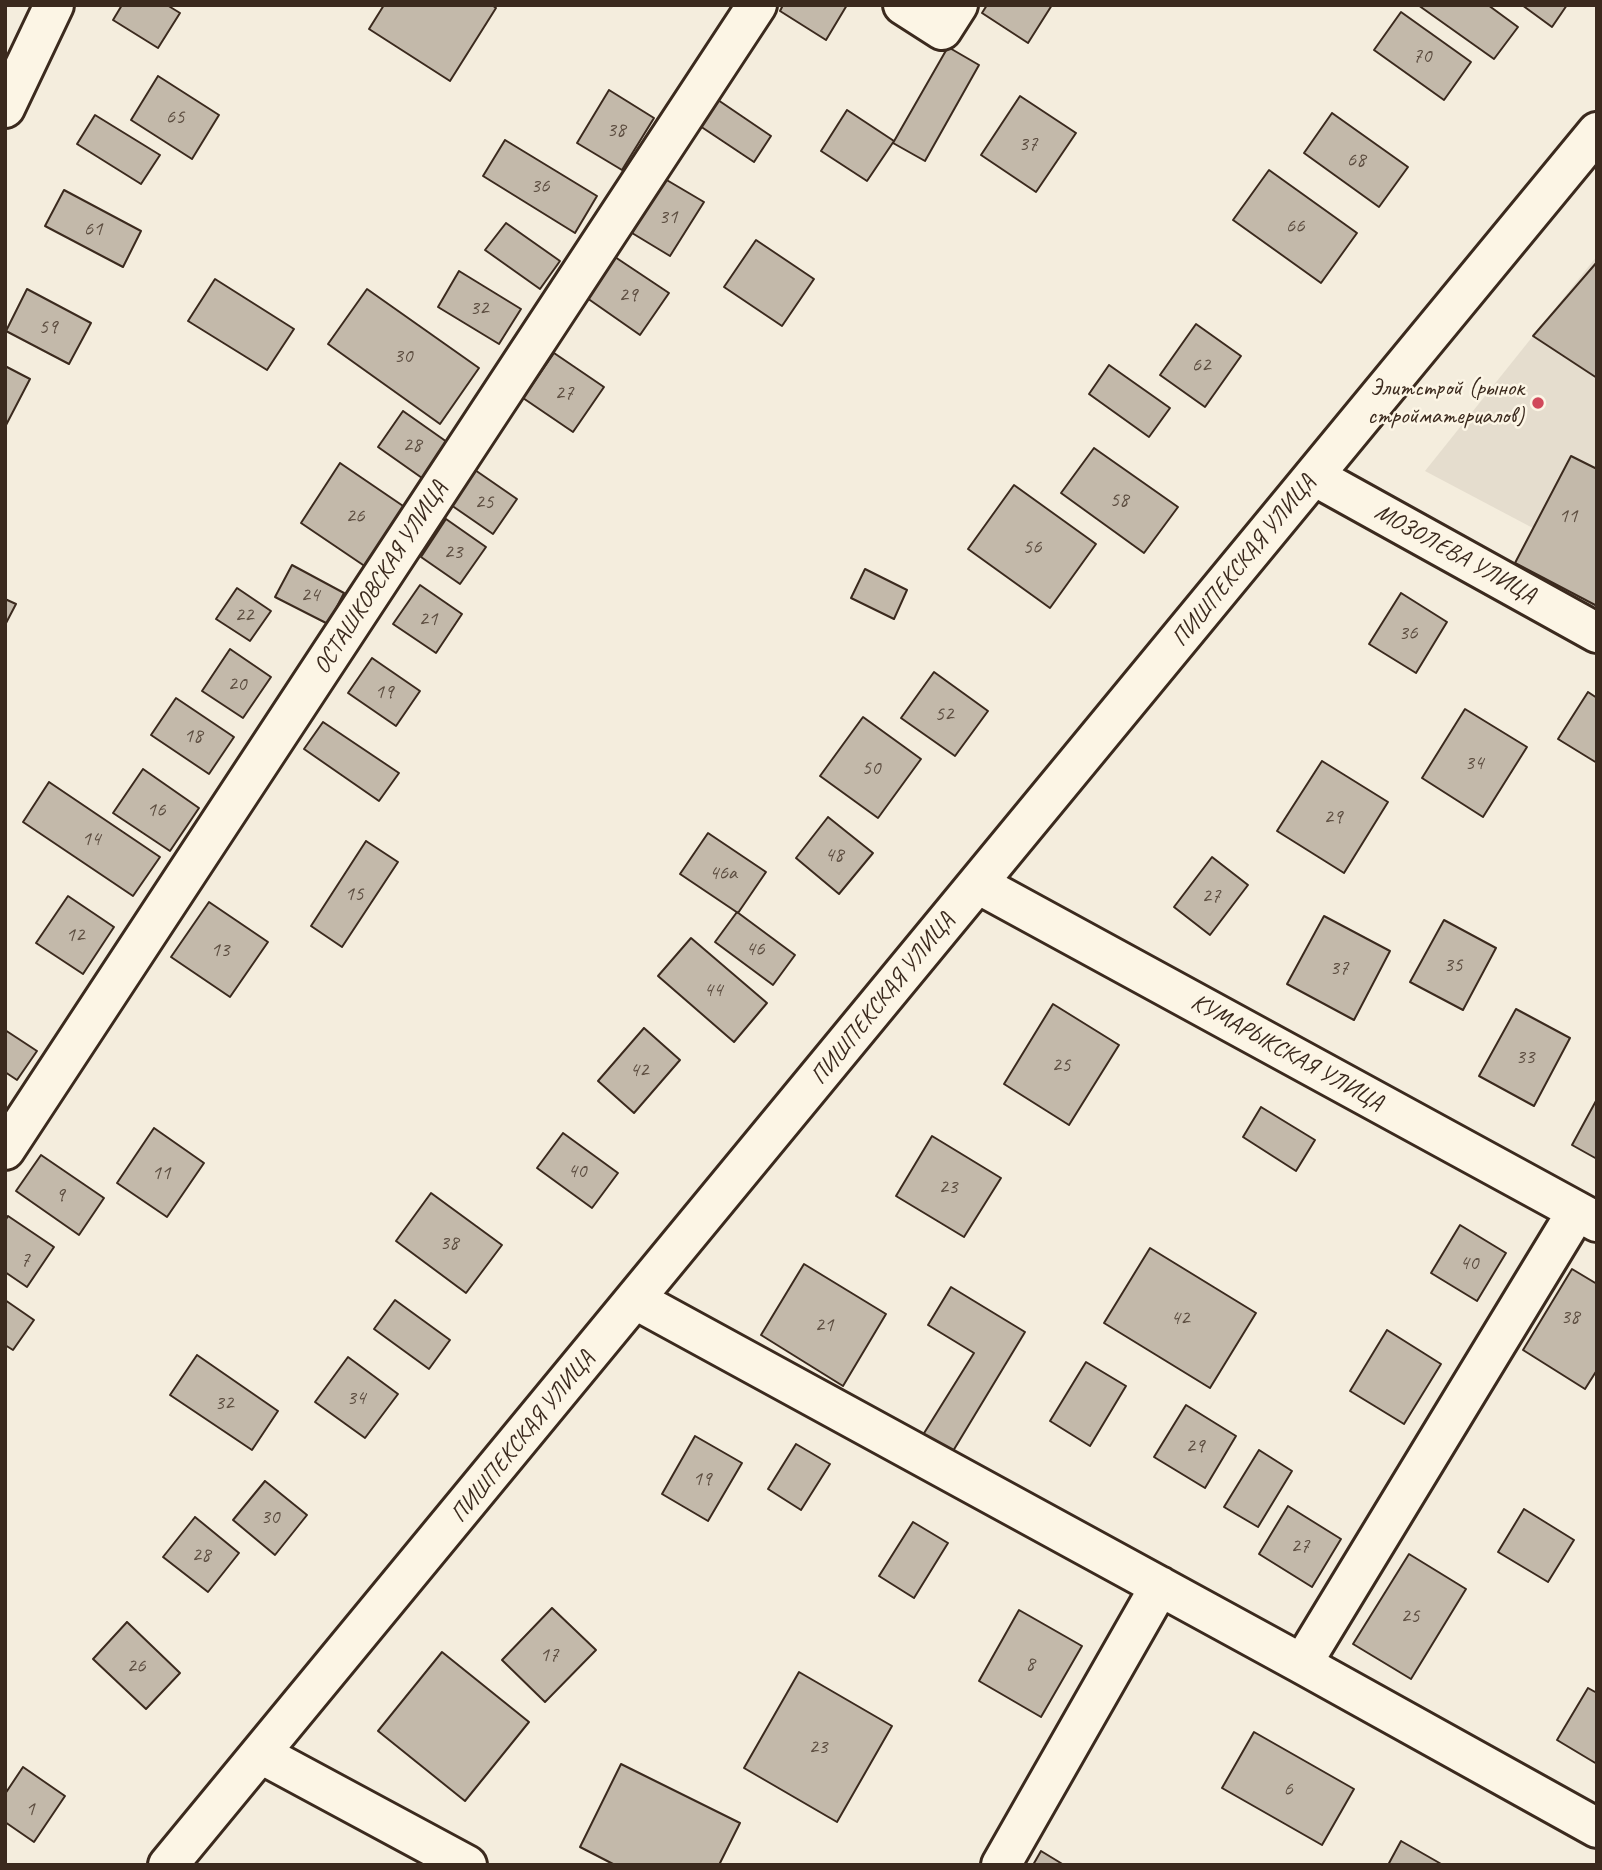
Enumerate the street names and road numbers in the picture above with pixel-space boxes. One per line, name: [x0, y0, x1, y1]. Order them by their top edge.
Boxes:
street label: ПИШПЕКСКАЯ УЛИЦА: [1166, 469, 1322, 653]
street label: ОСТАШКОВСКАЯ УЛИЦА: [308, 476, 454, 680]
street label: МОЗОЛЕВА УЛИЦА: [1369, 498, 1541, 610]
street label: ПИШПЕКСКАЯ УЛИЦА: [805, 907, 961, 1091]
street label: КУМАРЫКСКАЯ УЛИЦА: [1186, 988, 1388, 1118]
street label: ПИШПЕКСКАЯ УЛИЦА: [445, 1345, 601, 1529]

